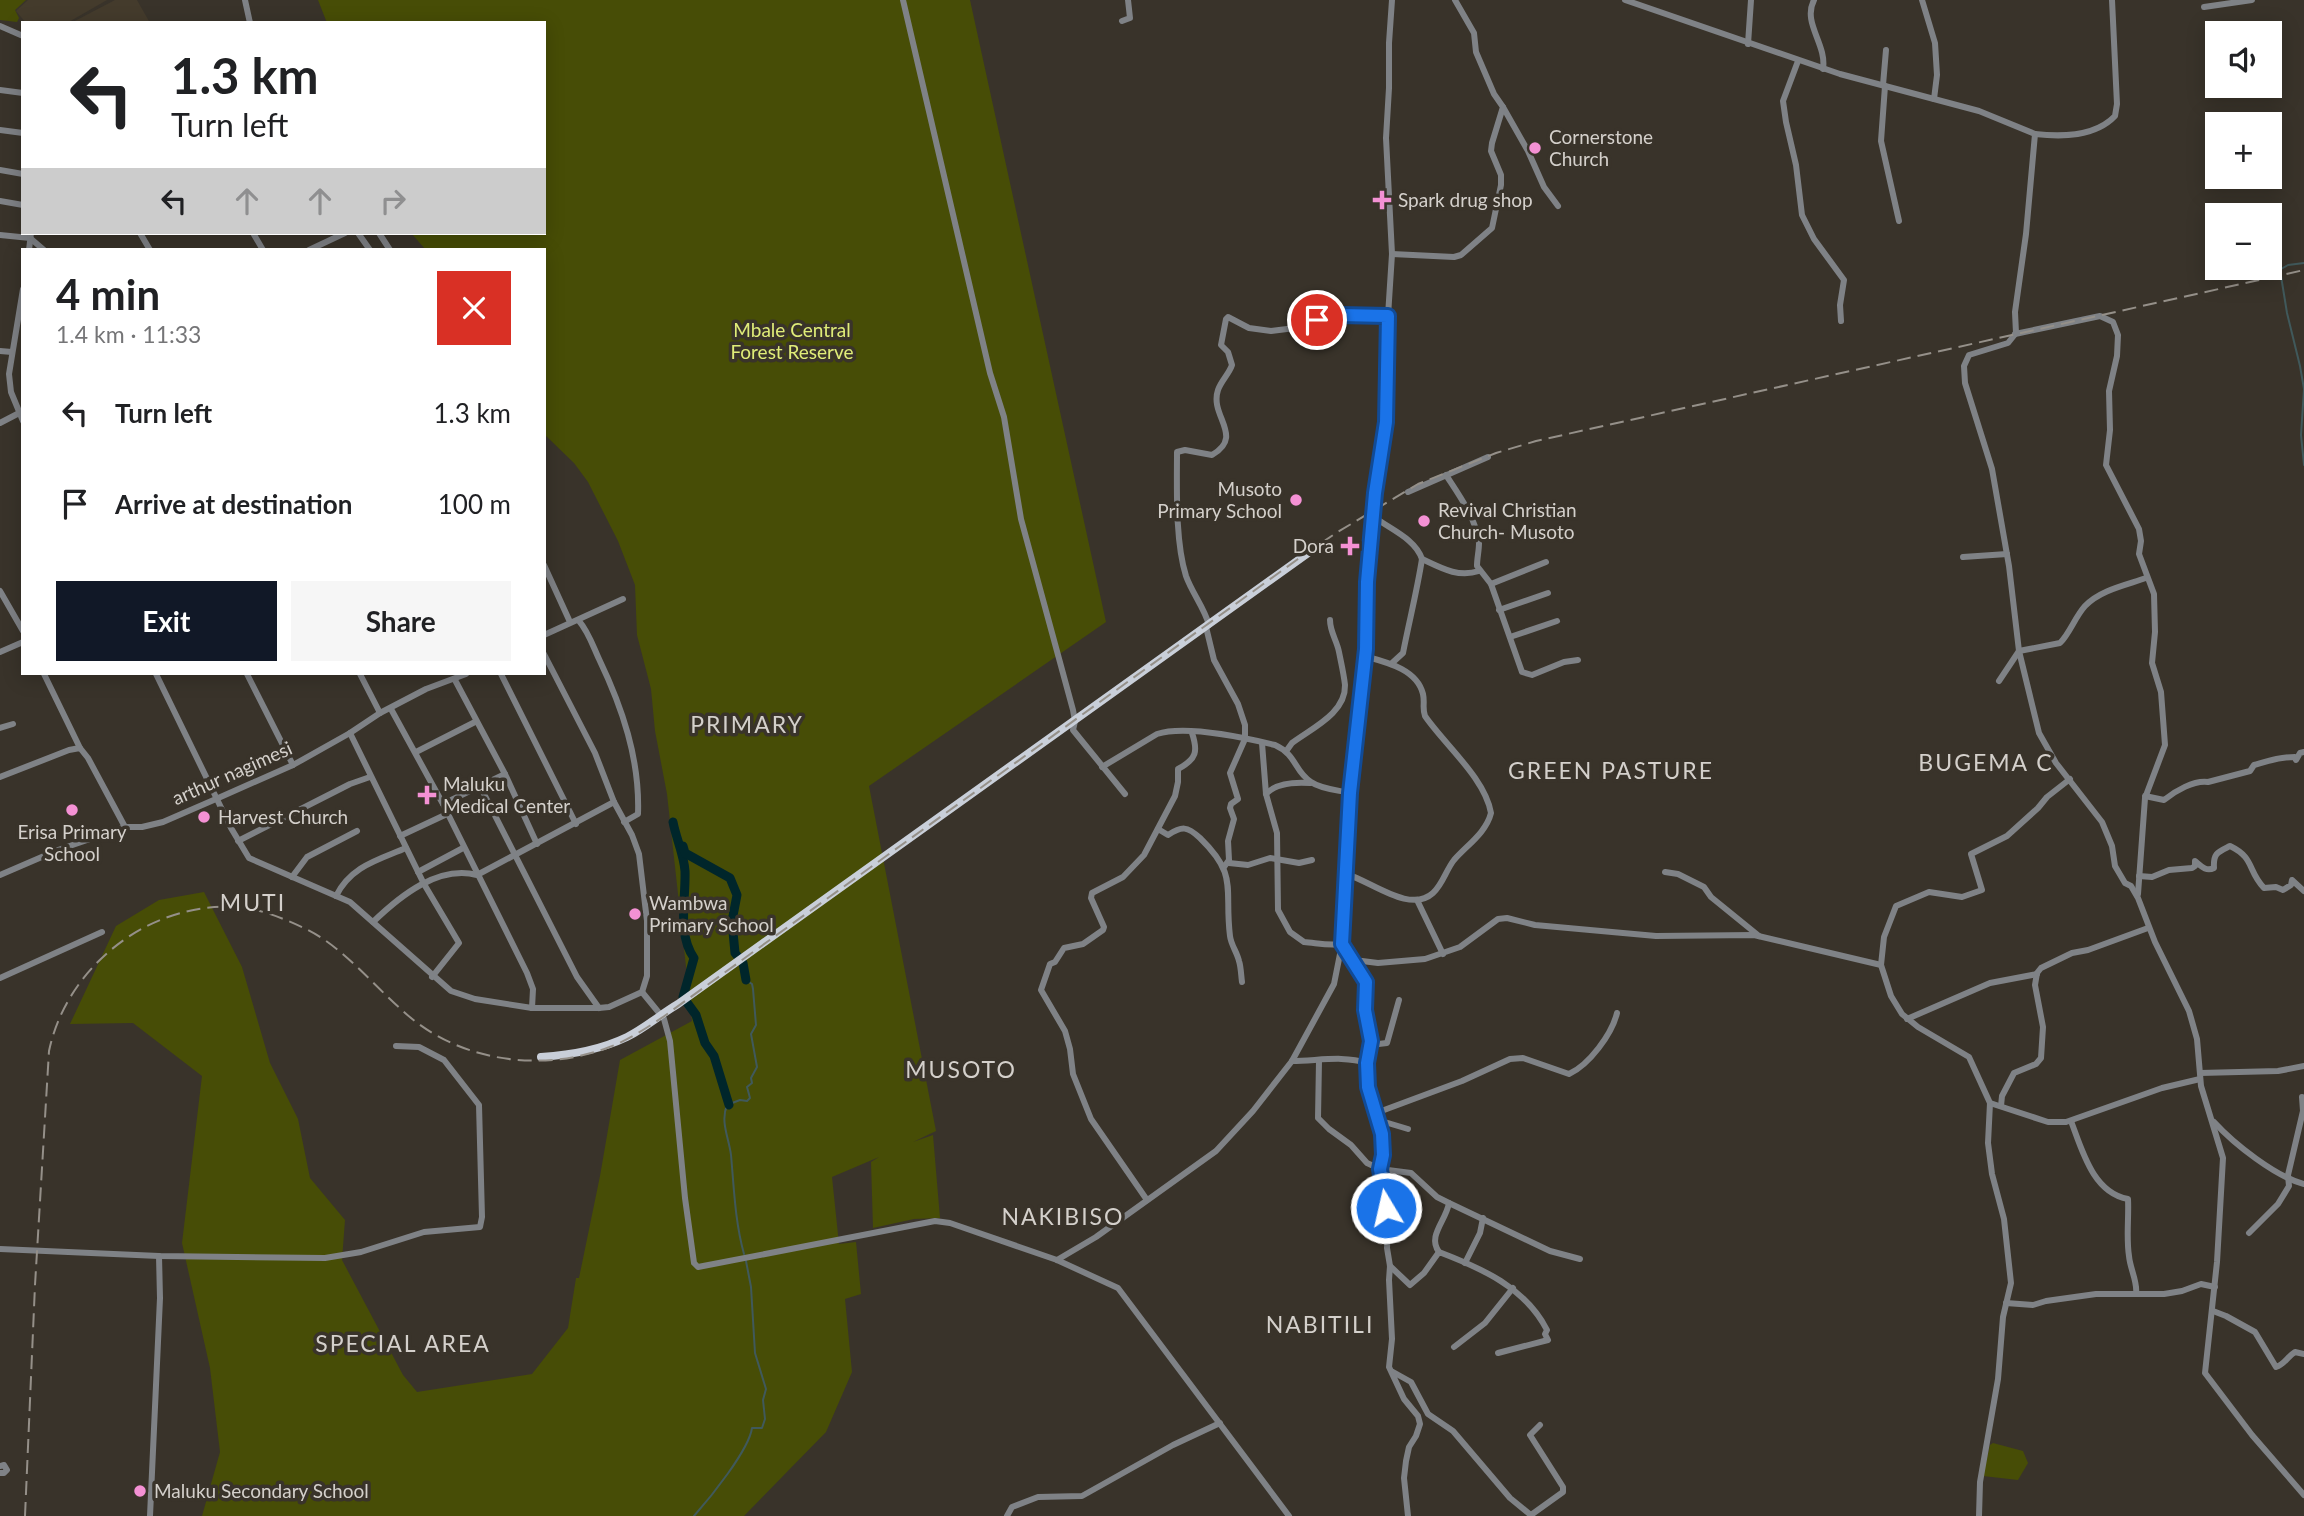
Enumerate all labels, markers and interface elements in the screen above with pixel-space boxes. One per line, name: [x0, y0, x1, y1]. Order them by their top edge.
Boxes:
map controls: [2205, 21, 2282, 280]
button: sound: [2205, 21, 2282, 98]
text: 1.3 km: [171, 46, 319, 104]
icon: left: [56, 49, 147, 140]
text: Turn left: [171, 105, 288, 144]
button: +: [2205, 112, 2282, 189]
place label: Cornerstone Church: [1549, 125, 1653, 170]
marker: Cornerstone Church: [1527, 140, 1543, 156]
icon: left: [155, 182, 193, 220]
icon: ahead: [228, 182, 266, 220]
icon: ahead: [301, 182, 339, 220]
icon: right: [374, 182, 412, 220]
place label: Spark drug shop: [1398, 188, 1533, 211]
marker: Spark drug shop: [1372, 190, 1392, 210]
button: −: [2205, 203, 2282, 280]
text: 4 min: [56, 269, 160, 319]
button: close: [437, 271, 511, 345]
pin: [1287, 290, 1347, 350]
icon: arrive: [1298, 301, 1336, 339]
park label: Mbale Central Forest Reserve: [730, 318, 854, 363]
text: 1.4 km · 11:33: [56, 320, 201, 348]
icon: left: [56, 394, 94, 432]
text: Turn left: [115, 397, 212, 429]
text: 1.3 km: [433, 397, 511, 429]
place label: Musoto Primary School: [1157, 477, 1282, 522]
icon: arrive: [56, 485, 94, 523]
text: Arrive at destination: [115, 488, 352, 520]
text: 100 m: [438, 488, 511, 520]
marker: Musoto Primary School: [1288, 492, 1304, 508]
place label: Revival Christian Church- Musoto: [1438, 498, 1577, 543]
marker: Revival Christian Church- Musoto: [1416, 513, 1432, 529]
place label: Dora: [1293, 534, 1334, 557]
marker: Dora: [1340, 536, 1360, 556]
button: Exit: [56, 581, 277, 661]
button: Share: [291, 581, 511, 661]
district label: PRIMARY: [690, 710, 804, 738]
street label: arthur nagimesi: [168, 736, 295, 809]
district label: BUGEMA C: [1918, 748, 2054, 776]
district label: GREEN PASTURE: [1508, 756, 1714, 784]
place label: Maluku Medical Center: [443, 772, 570, 817]
marker: Maluku Medical Center: [417, 785, 437, 805]
marker: Erisa Primary School: [64, 802, 80, 818]
place label: Harvest Church: [218, 805, 348, 828]
marker: Harvest Church: [196, 809, 212, 825]
place label: Erisa Primary School: [17, 820, 127, 865]
district label: MUTI: [220, 888, 286, 916]
place label: Wambwa Primary School: [649, 891, 774, 936]
marker: Wambwa Primary School: [627, 906, 643, 922]
district label: MUSOTO: [905, 1055, 1017, 1083]
position arrow: [1349, 1171, 1423, 1245]
district label: NAKIBISO: [1001, 1202, 1125, 1230]
district label: NABITILI: [1266, 1310, 1374, 1338]
district label: SPECIAL AREA: [315, 1329, 491, 1357]
place label: Maluku Secondary School: [154, 1479, 369, 1502]
marker: Maluku Secondary School: [132, 1483, 148, 1499]

